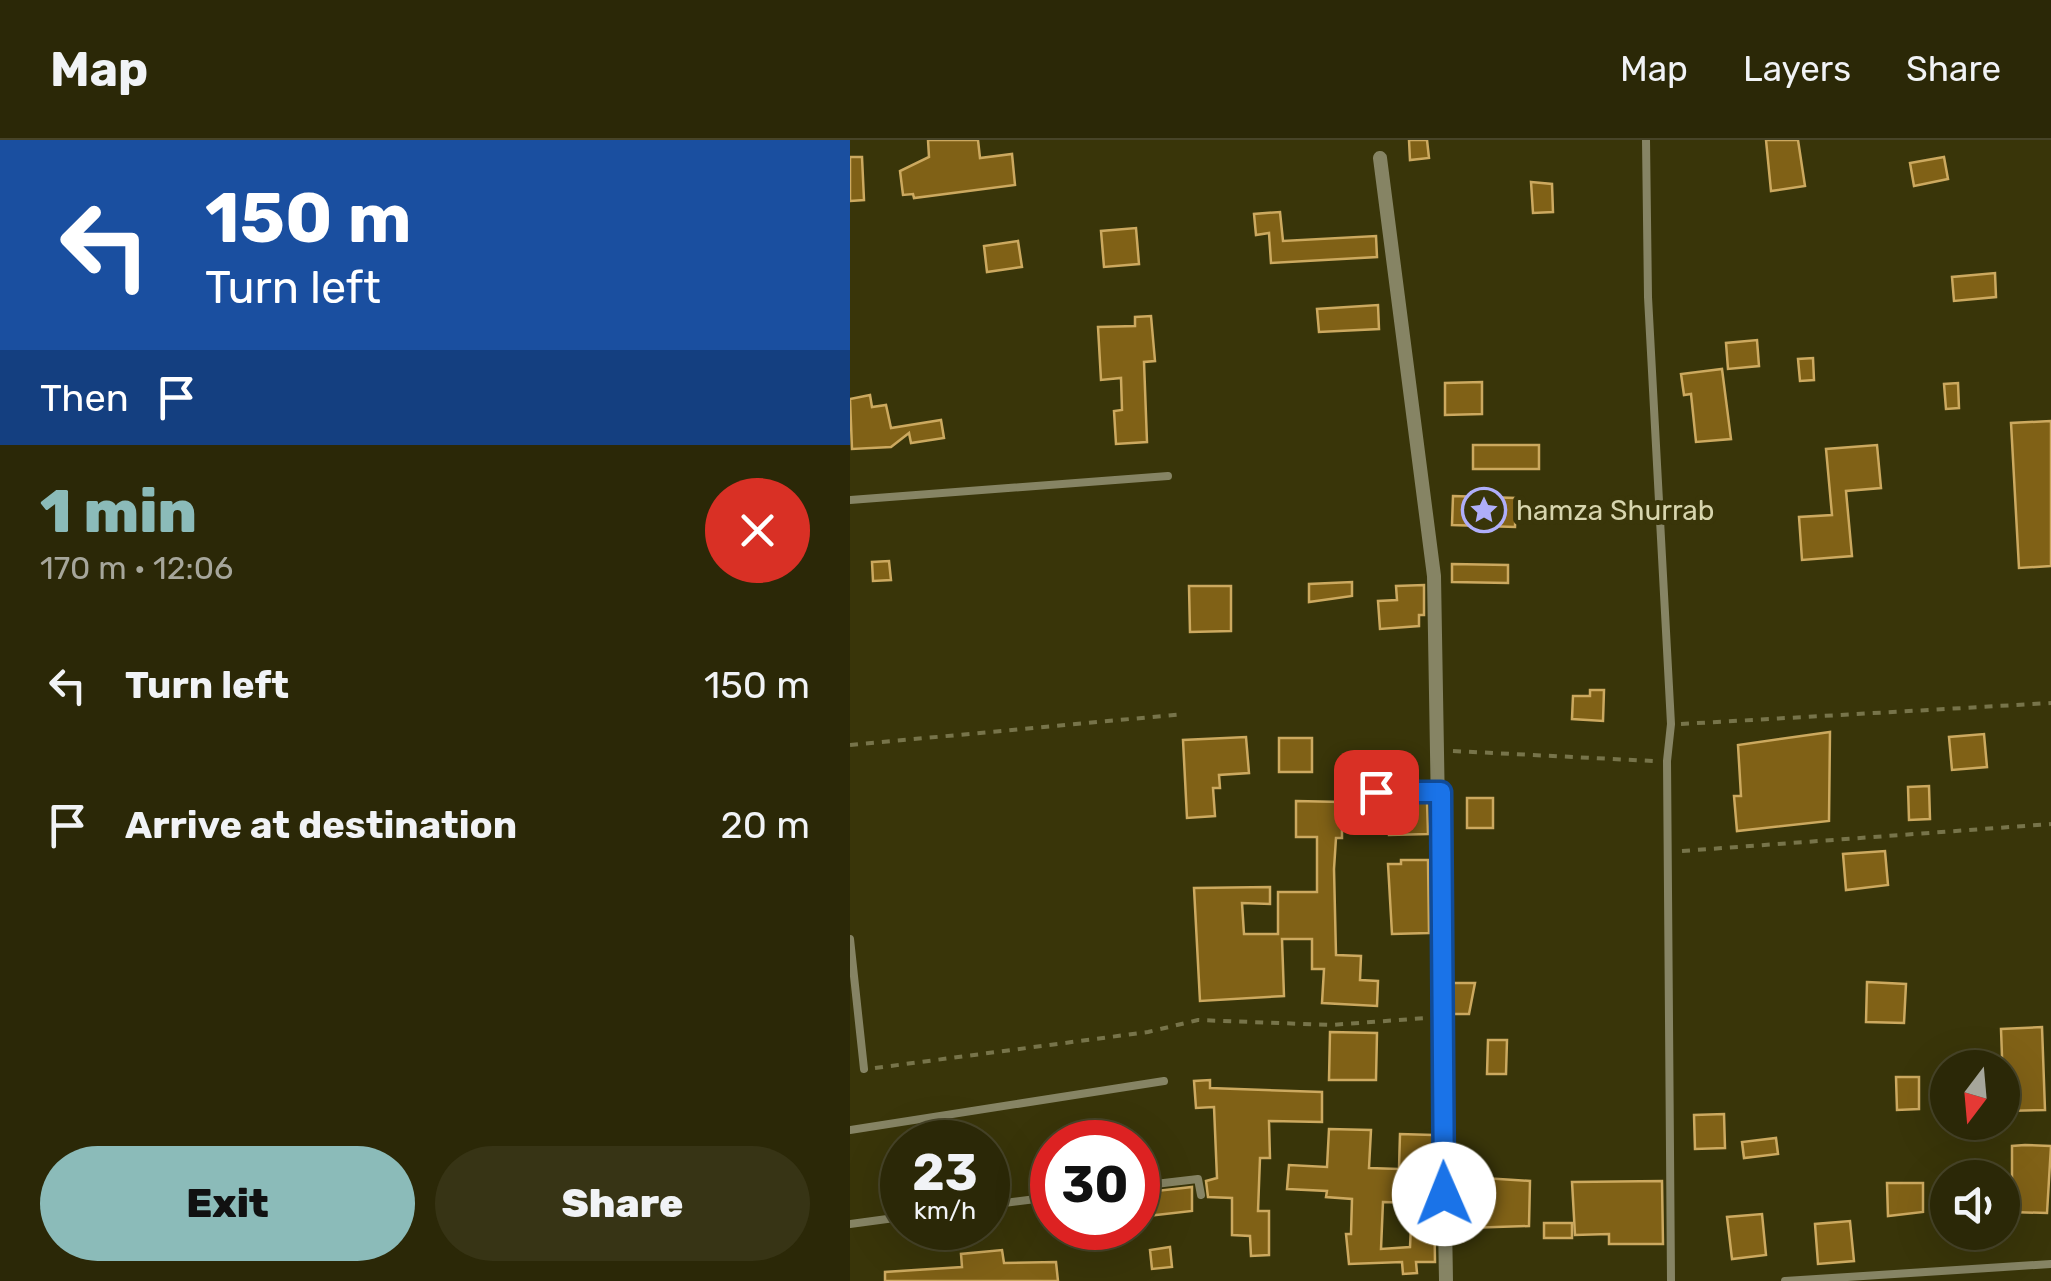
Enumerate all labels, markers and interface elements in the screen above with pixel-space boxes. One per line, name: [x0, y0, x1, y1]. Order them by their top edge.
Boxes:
text: Map: [50, 41, 148, 98]
text: Map: [1620, 48, 1688, 90]
text: Layers: [1743, 48, 1851, 90]
text: Share: [1906, 48, 2001, 90]
text: 150 m: [205, 177, 412, 260]
icon: left: [40, 180, 170, 310]
text: Turn left: [205, 261, 381, 314]
icon: arrive: [149, 370, 204, 425]
text: Then: [40, 375, 129, 421]
text: 1 min: [40, 476, 197, 547]
button: close: [705, 478, 810, 583]
place icon: hamza Shurrab: [1461, 487, 1507, 533]
place label: hamza Shurrab: [1516, 494, 1714, 527]
text: 170 m · 12:06: [40, 549, 233, 587]
icon: left: [40, 658, 95, 713]
text: Turn left: [125, 662, 289, 708]
text: 150 m: [704, 662, 810, 708]
pin: [1334, 750, 1419, 835]
icon: arrive: [1349, 765, 1404, 820]
icon: arrive: [40, 798, 95, 853]
text: Arrive at destination: [125, 802, 517, 848]
text: 20 m: [720, 802, 810, 848]
north arrow: [1930, 1050, 2020, 1140]
map controls: [1930, 1050, 2020, 1250]
speed limit sign: 30: [1030, 1120, 1160, 1250]
position arrow: [1392, 1142, 1496, 1246]
text: 23: [912, 1143, 978, 1203]
button: Exit: [40, 1146, 415, 1261]
button: Share: [435, 1146, 810, 1261]
button: sound: [1930, 1160, 2020, 1250]
text: km/h: [914, 1196, 976, 1225]

